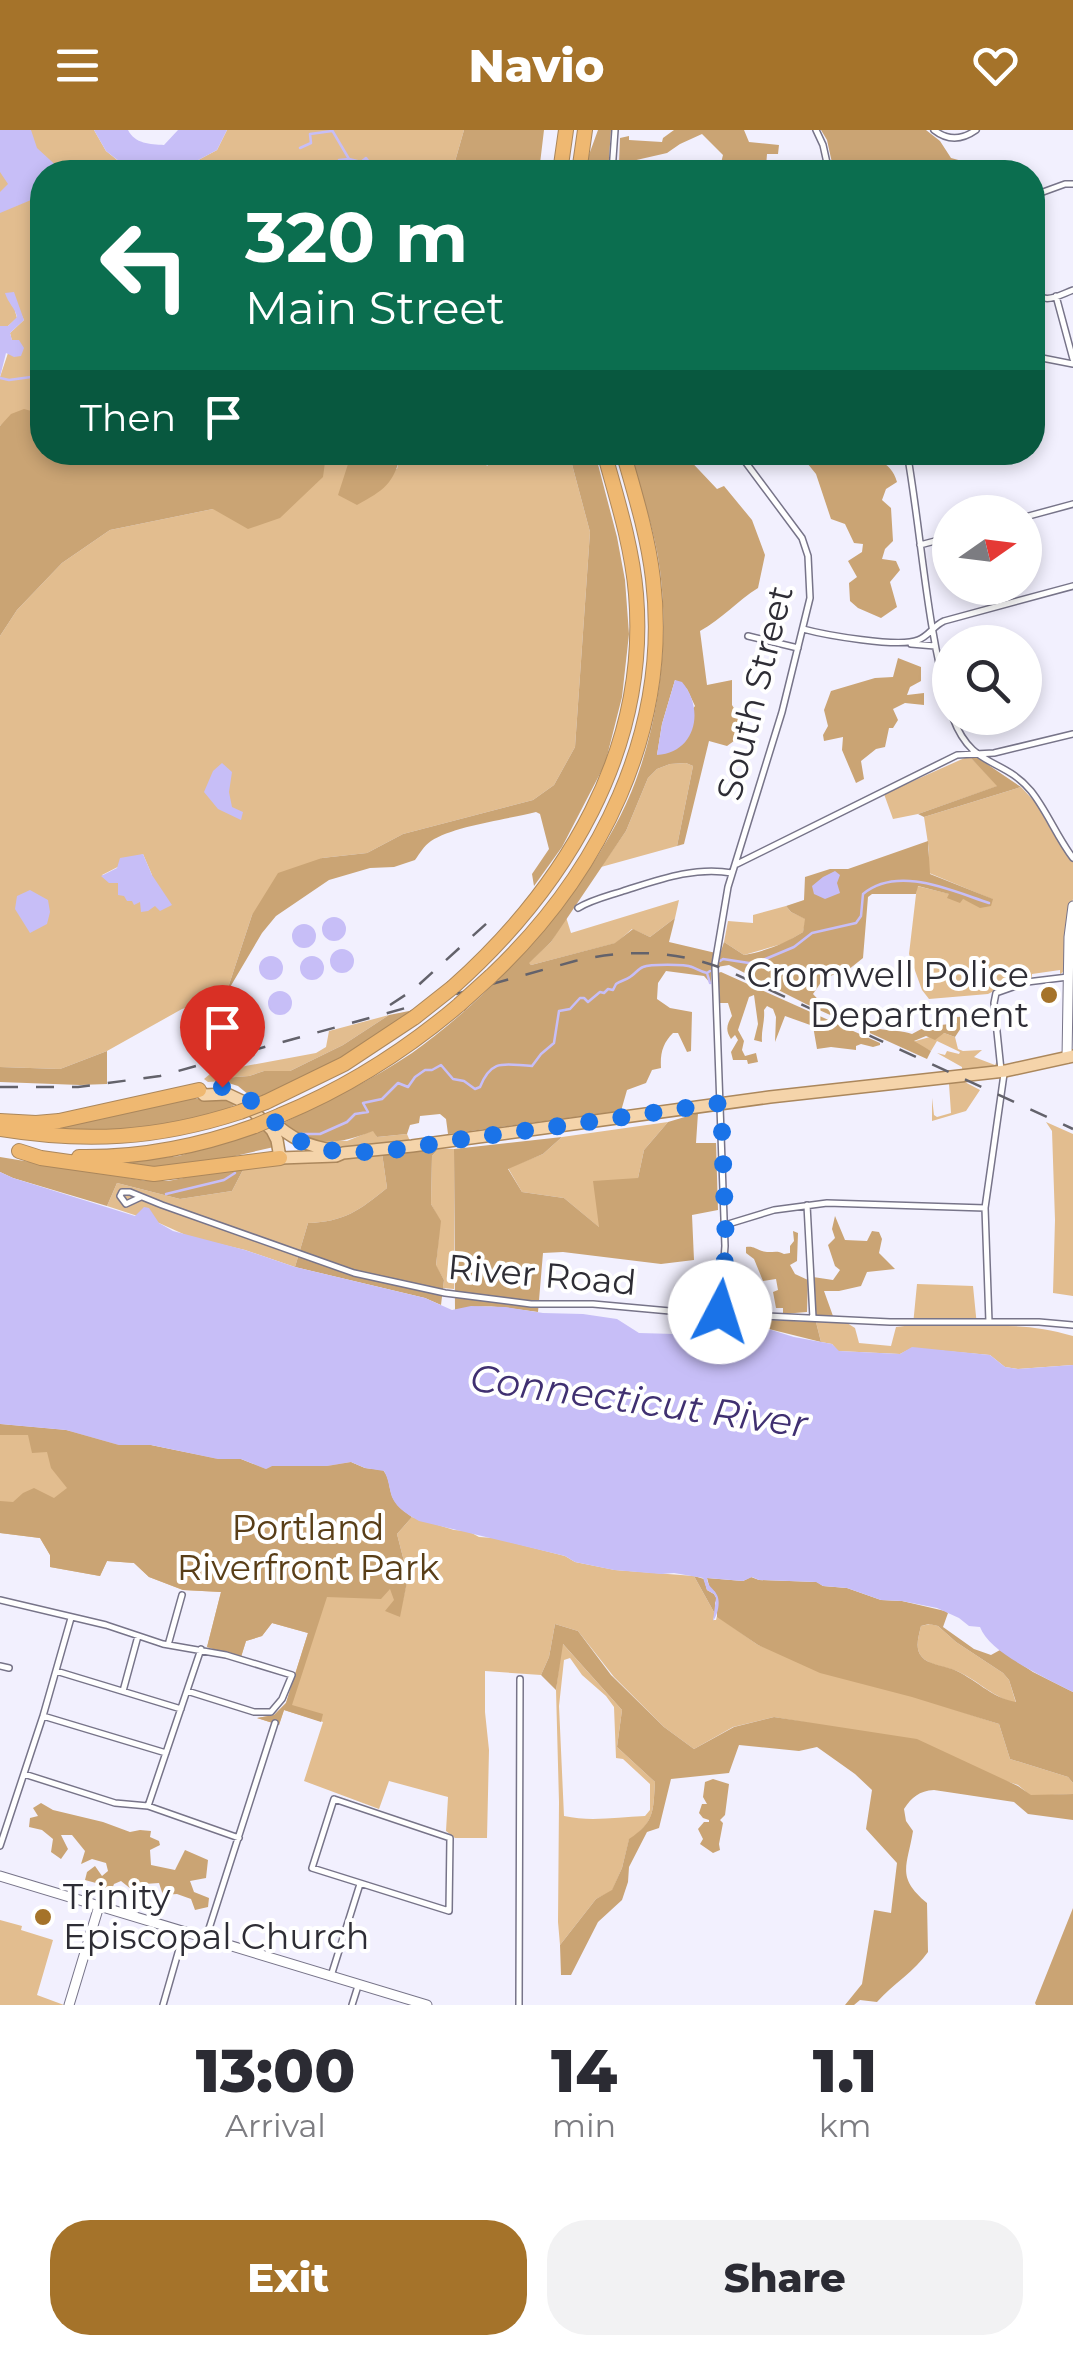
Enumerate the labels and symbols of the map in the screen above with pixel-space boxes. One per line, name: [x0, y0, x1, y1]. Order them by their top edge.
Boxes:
north arrow: [932, 495, 1042, 605]
street label: South Street: [707, 581, 802, 805]
place label: Cromwell Police Department: [746, 953, 1029, 1036]
marker: Cromwell Police Department: [1038, 984, 1060, 1006]
pin: [180, 985, 265, 1088]
street label: River Road: [446, 1245, 638, 1304]
position arrow: [668, 1260, 772, 1364]
water label: Connecticut River: [467, 1354, 812, 1448]
park label: Portland Riverfront Park: [177, 1506, 439, 1589]
place label: Trinity Episcopal Church: [63, 1875, 370, 1958]
marker: Trinity Episcopal Church: [32, 1906, 54, 1928]

